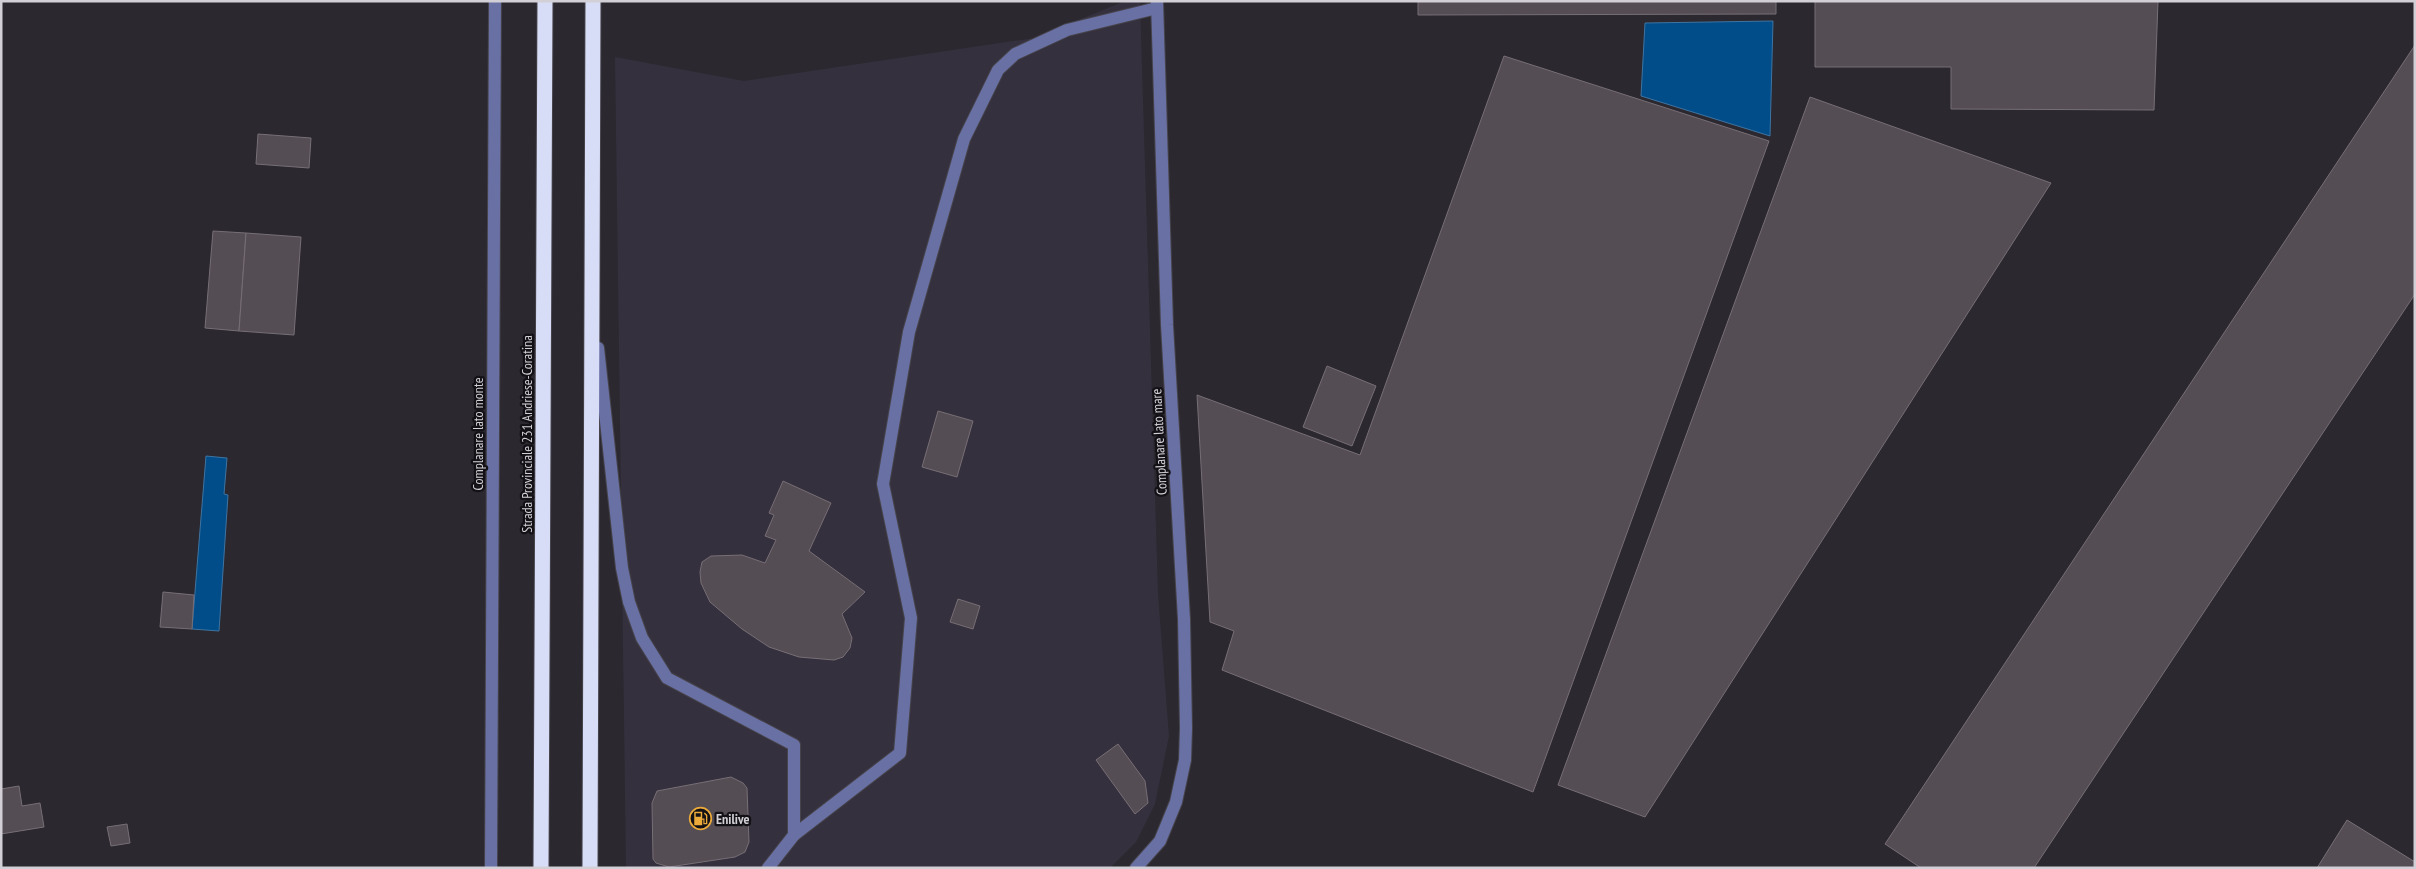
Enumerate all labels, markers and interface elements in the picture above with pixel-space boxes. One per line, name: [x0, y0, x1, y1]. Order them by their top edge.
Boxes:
street label: Strada Provinciale 231 Andriese-Coratina: [518, 335, 536, 533]
street label: Complanare lato monte: [469, 377, 487, 490]
street label: Complanare lato mare: [1147, 388, 1171, 496]
fuel station icon: Enilive: [688, 807, 712, 831]
place label: Enilive: [716, 810, 750, 828]

